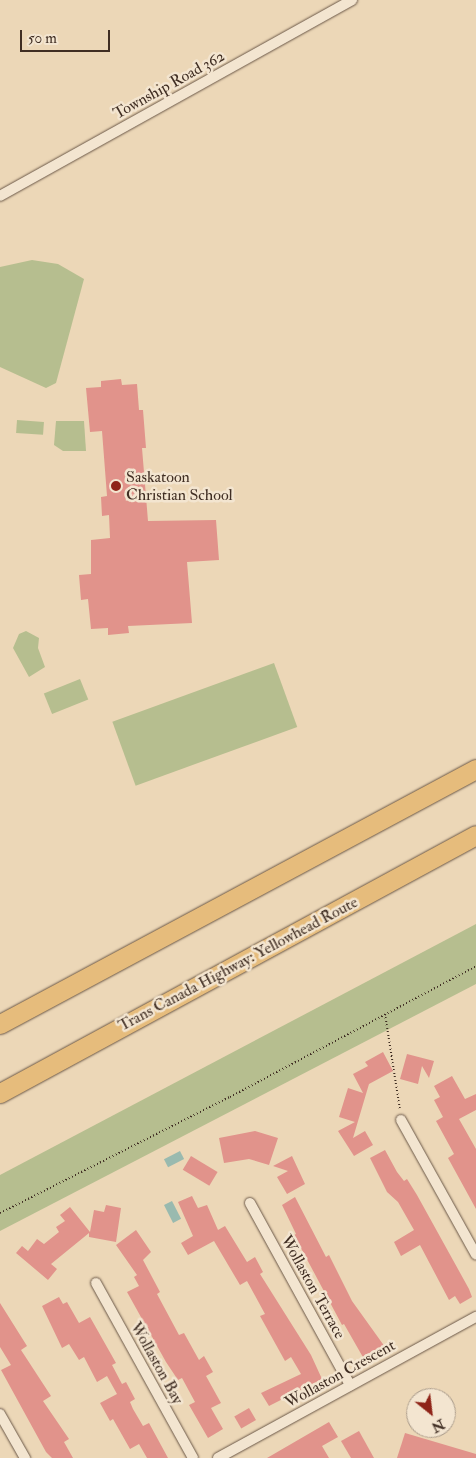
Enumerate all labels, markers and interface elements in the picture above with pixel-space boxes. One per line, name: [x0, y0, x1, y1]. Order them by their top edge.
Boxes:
scale bar: [22, 20, 112, 52]
text: 50 m: [28, 29, 57, 48]
street label: Township Road 362: [110, 47, 228, 123]
place label: Saskatoon Christian School: [126, 467, 233, 505]
marker: Saskatoon Christian School: [110, 480, 122, 492]
street label: Trans Canada Highway: Yellowhead Route: [115, 893, 361, 1035]
street label: Wollaston Terrace: [277, 1232, 349, 1342]
street label: Wollaston Bay: [127, 1318, 187, 1408]
street label: Wollaston Crescent: [281, 1336, 399, 1412]
north arrow: [406, 1388, 456, 1438]
text: N: [428, 1415, 448, 1436]

